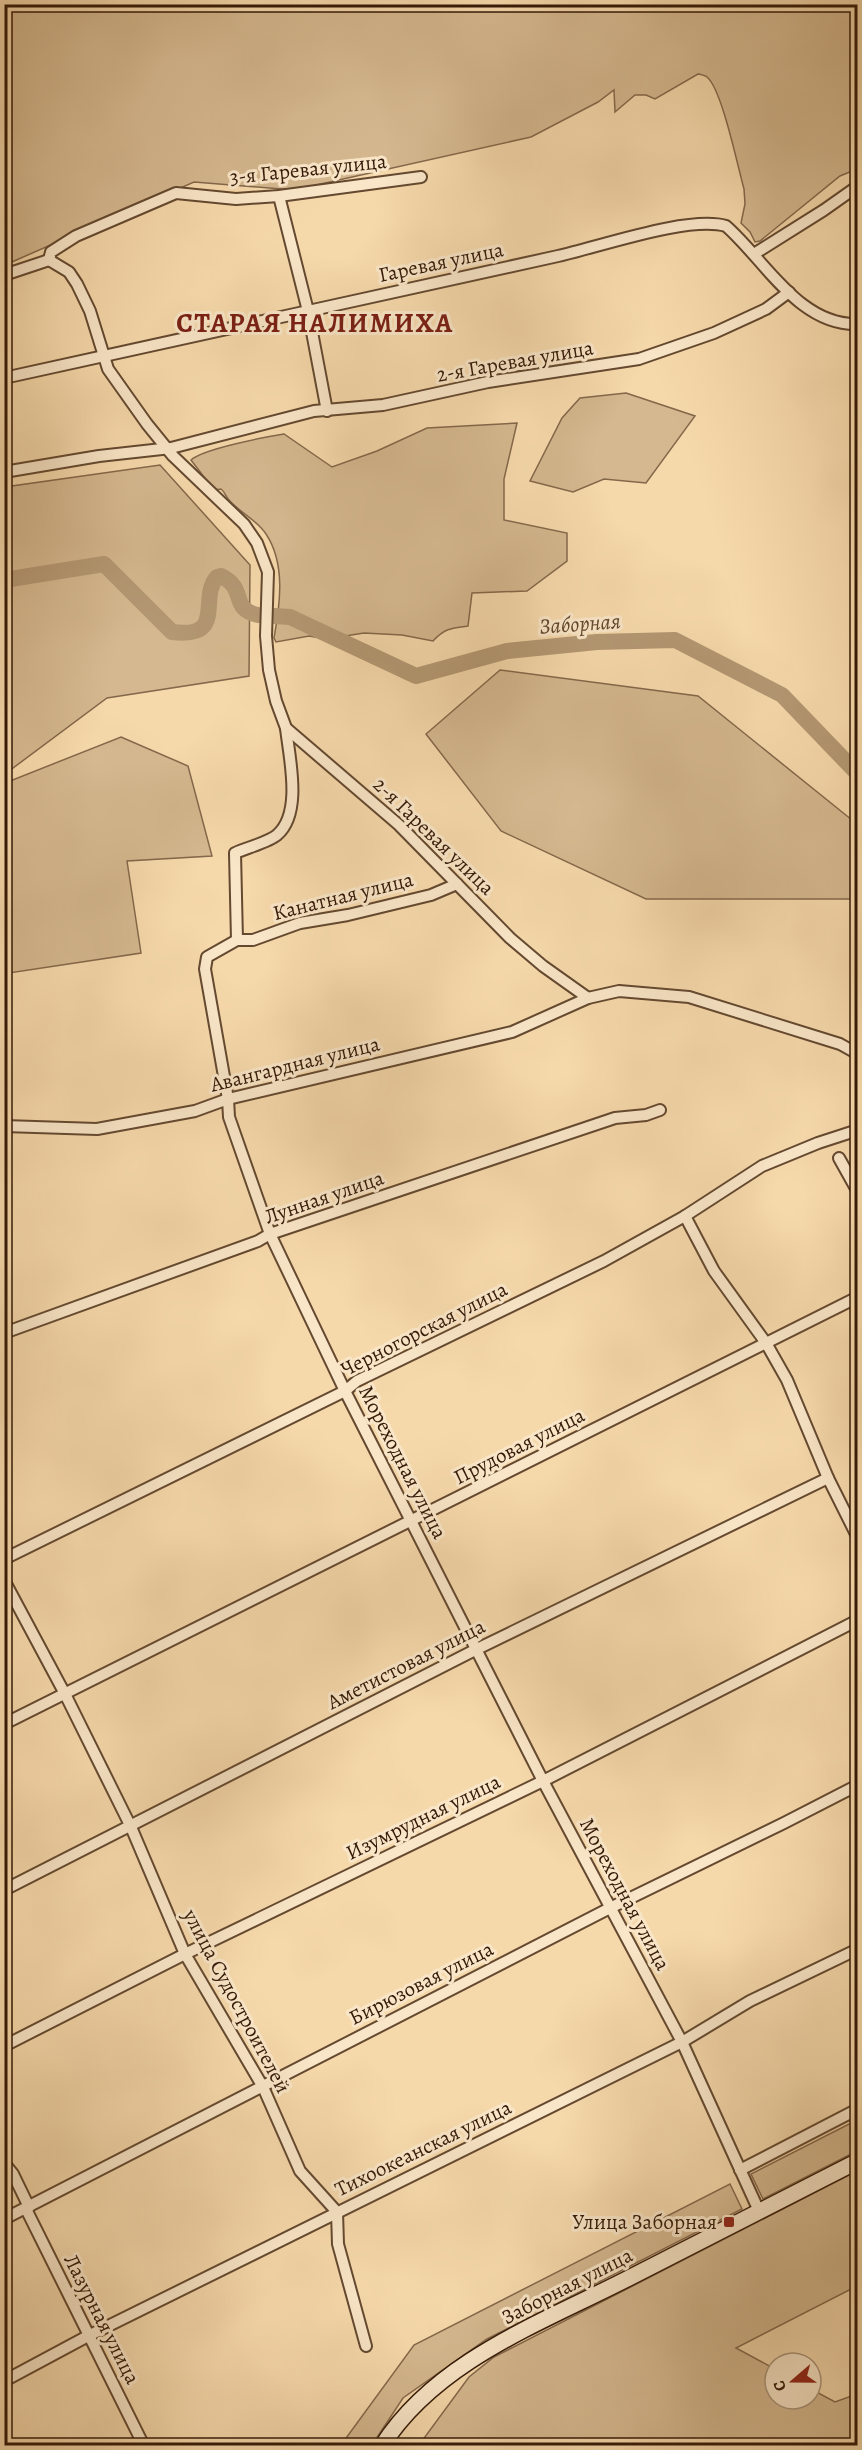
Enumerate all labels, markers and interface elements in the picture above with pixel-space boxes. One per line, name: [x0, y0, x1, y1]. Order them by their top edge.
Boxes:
street label: 3-я Гаревая улица: [228, 147, 388, 191]
street label: Гаревая улица: [376, 235, 506, 289]
district label: СТАРАЯ НАЛИМИХА: [176, 305, 454, 341]
street label: 2-я Гаревая улица: [434, 333, 596, 389]
water label: Заборная: [538, 606, 622, 642]
street label: 2-я Гаревая улица: [367, 771, 501, 901]
street label: Канатная улица: [270, 865, 417, 927]
street label: Авангардная улица: [207, 1029, 383, 1099]
street label: Лунная улица: [261, 1163, 388, 1231]
street label: Черногорская улица: [336, 1275, 512, 1383]
street label: Мореходная улица: [352, 1380, 454, 1544]
street label: Прудовая улица: [449, 1401, 590, 1491]
street label: Аметистовая улица: [321, 1612, 490, 1716]
street label: Изумрудная улица: [341, 1767, 505, 1867]
street label: Мореходная улица: [573, 1813, 677, 1975]
street label: улица Судостроителей: [176, 1903, 297, 2098]
street label: Бирюзовая улица: [344, 1934, 498, 2031]
street label: Тихоокеанская улица: [330, 2093, 516, 2203]
place label: Улица Заборная: [572, 2208, 717, 2236]
marker: Улица Заборная: [722, 2215, 736, 2229]
street label: Заборная улица: [497, 2241, 637, 2331]
street label: Лазурная улица: [57, 2249, 147, 2389]
north arrow: [763, 2351, 823, 2411]
text: С: [768, 2377, 792, 2394]

